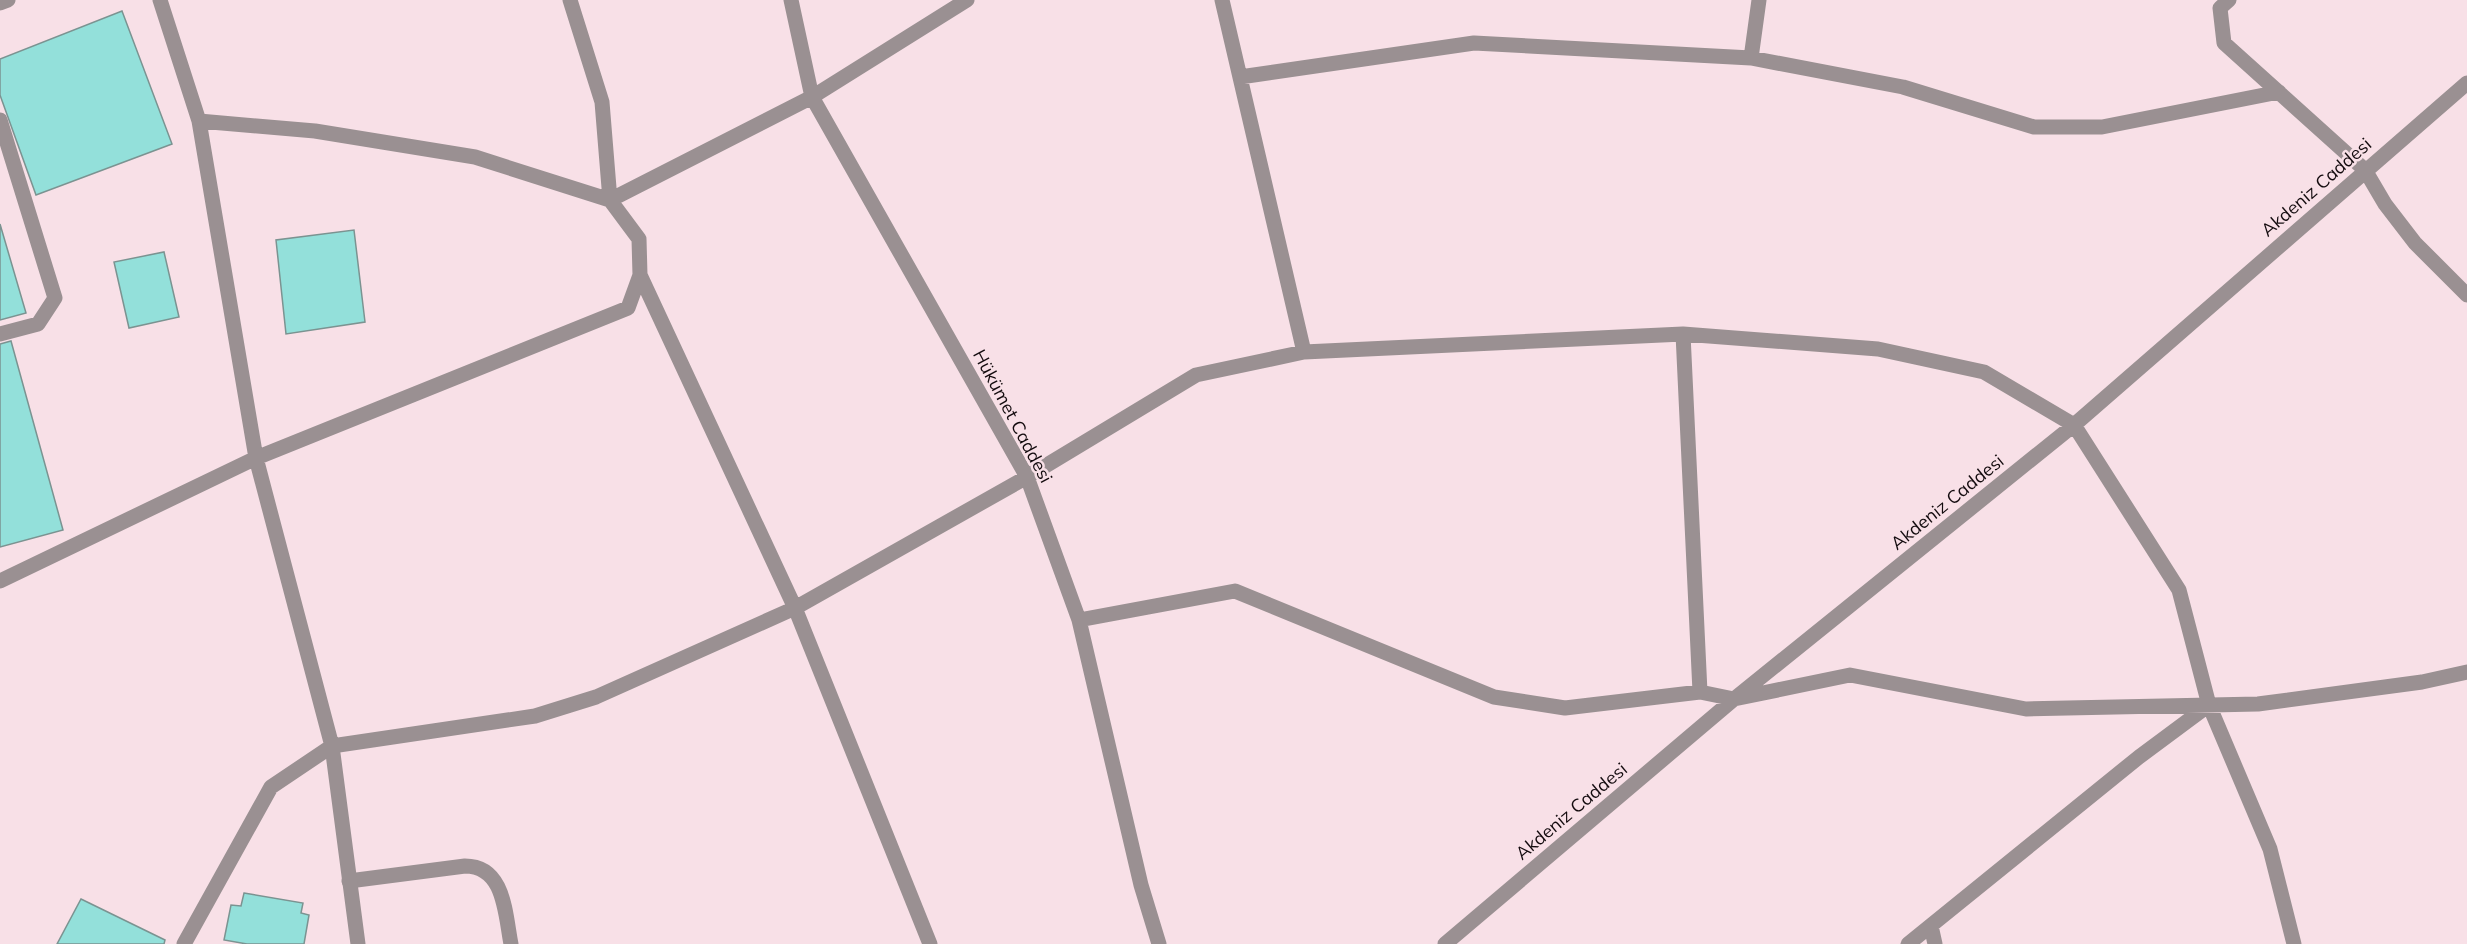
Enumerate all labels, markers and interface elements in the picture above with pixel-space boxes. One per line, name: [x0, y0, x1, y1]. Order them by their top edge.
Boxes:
street label: Akdeniz Caddesi: [2256, 133, 2376, 241]
street label: Hükümet Caddesi: [968, 345, 1058, 487]
street label: Akdeniz Caddesi: [1886, 449, 2008, 555]
street label: Akdeniz Caddesi: [1510, 757, 1632, 865]

